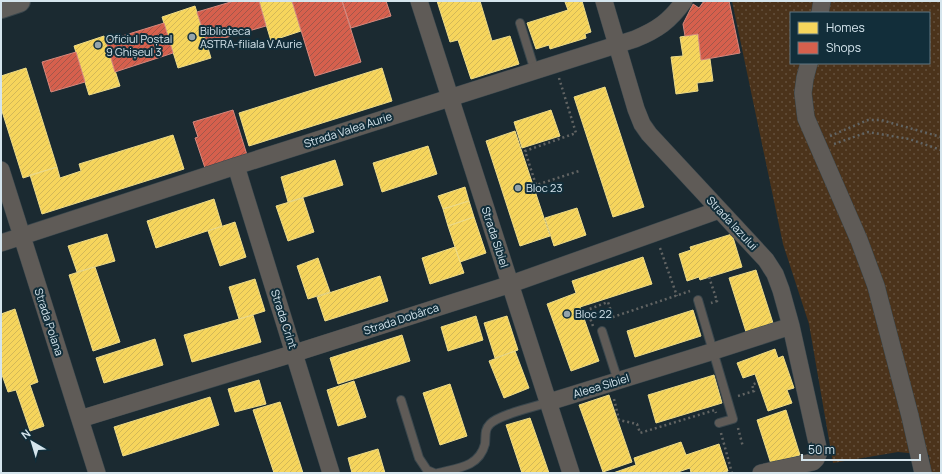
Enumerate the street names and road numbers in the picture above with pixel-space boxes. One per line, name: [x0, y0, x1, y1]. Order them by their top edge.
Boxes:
street label: Strada Valea Aurie: [302, 108, 394, 151]
street label: Strada Iazului: [703, 192, 761, 253]
street label: Strada Sibiel: [479, 204, 512, 269]
street label: Strada Poiana: [31, 286, 67, 358]
street label: Strada Crint: [268, 287, 301, 350]
street label: Strada Dobârca: [361, 299, 440, 338]
street label: Aleea Sibiel: [571, 370, 631, 401]

